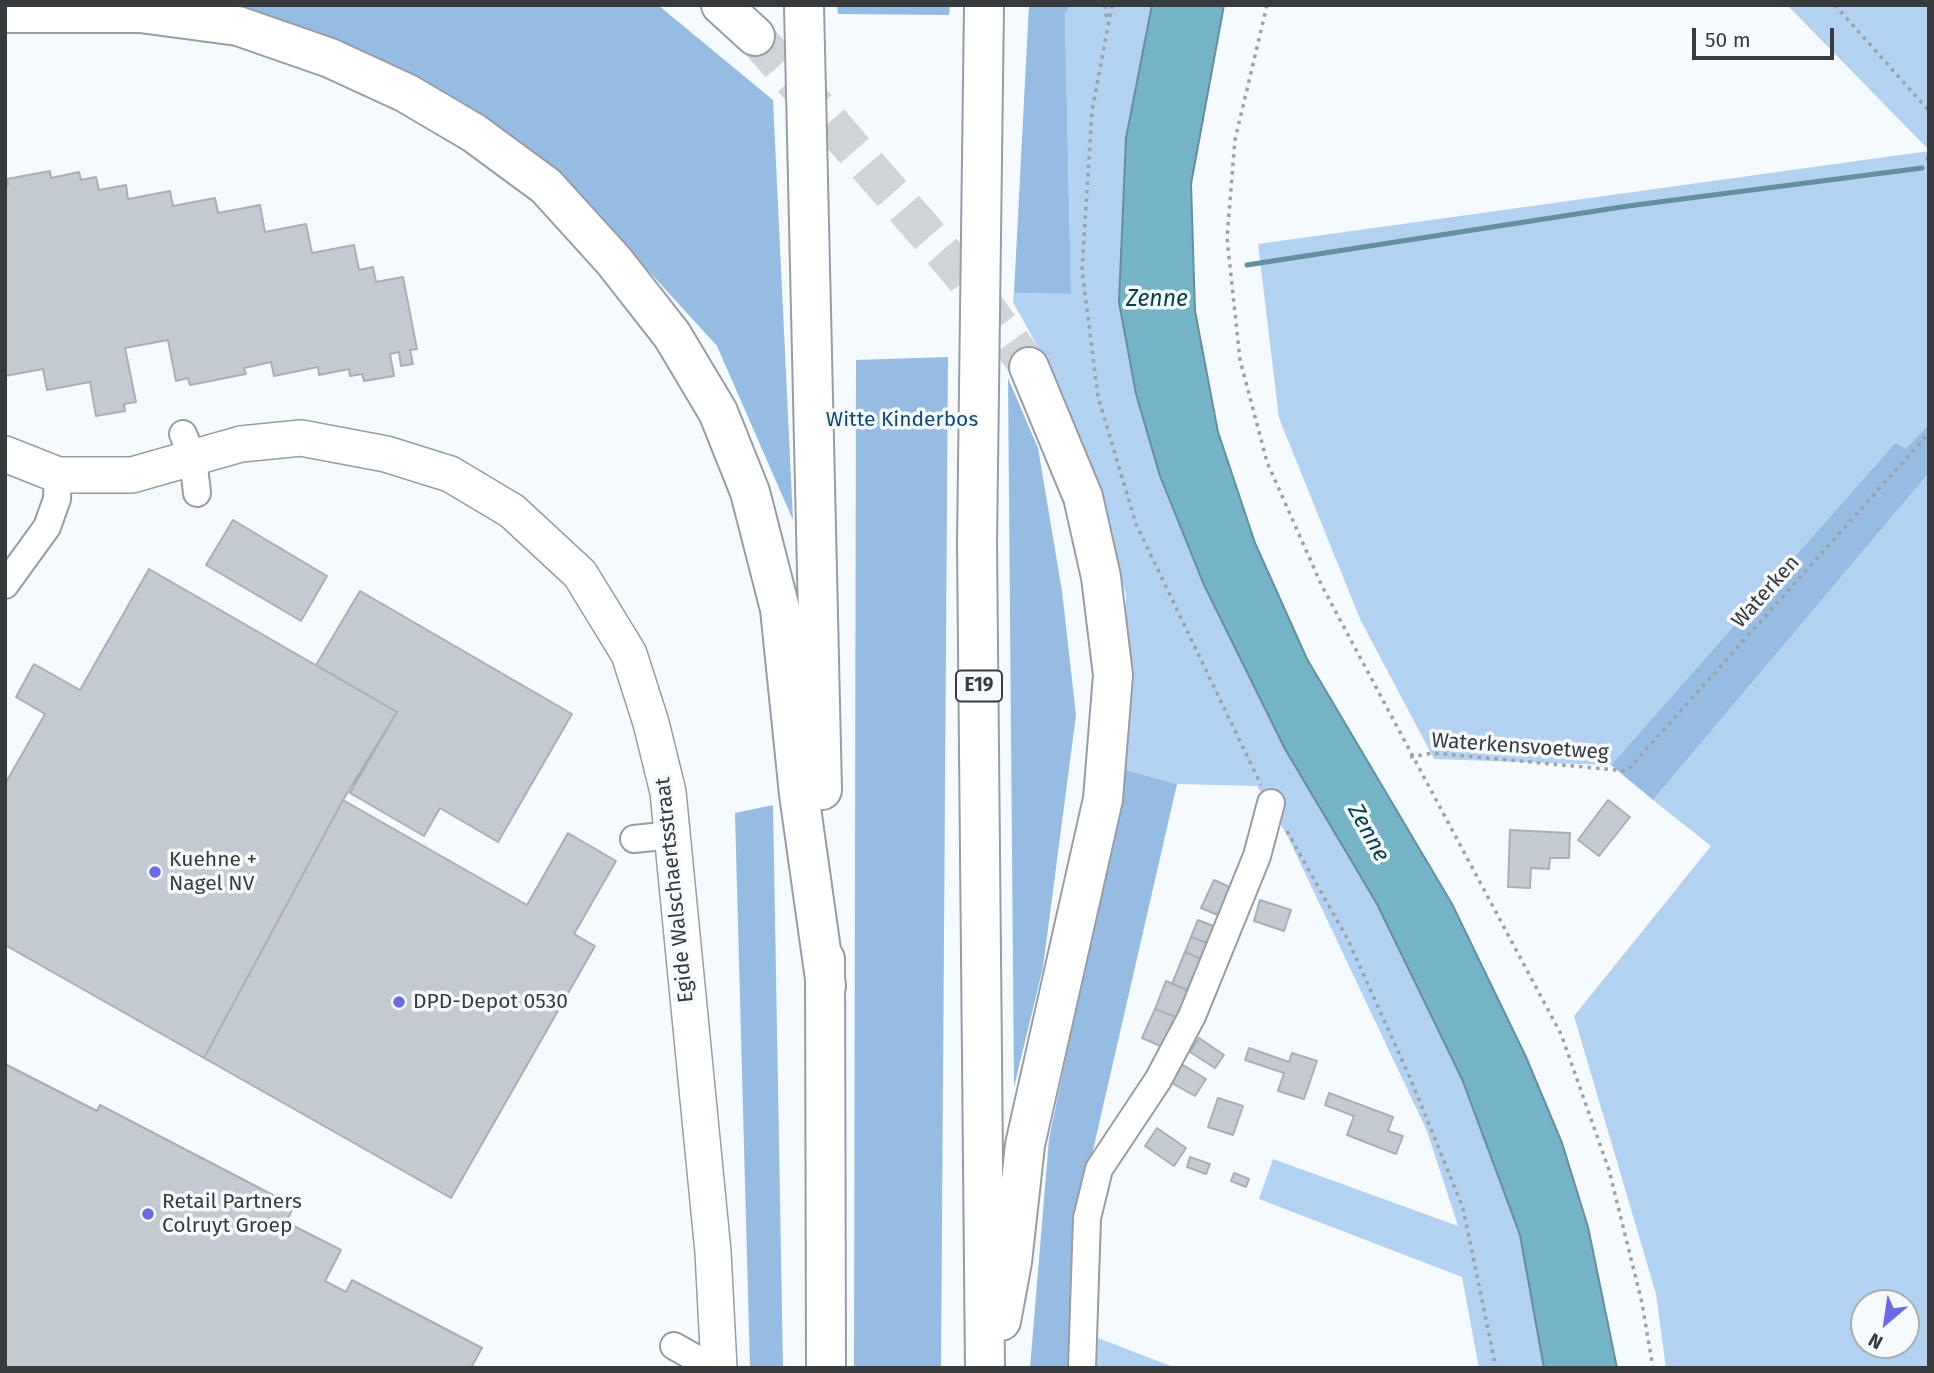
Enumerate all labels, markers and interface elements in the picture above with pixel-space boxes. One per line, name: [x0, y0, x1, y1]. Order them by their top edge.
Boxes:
scale bar: [1696, 14, 1838, 58]
text: 50 m: [1705, 27, 1751, 53]
water label: Zenne: [1126, 286, 1188, 314]
park label: Witte Kinderbos: [826, 407, 978, 433]
street label: Waterken: [1727, 550, 1805, 634]
road number: E19: [956, 670, 1002, 702]
street label: Waterkensvoetweg: [1430, 728, 1610, 766]
street label: Egide Walschaertsstraat: [651, 776, 699, 1004]
water label: Zenne: [1341, 799, 1395, 867]
place label: Kuehne + Nagel NV: [169, 847, 257, 897]
marker: Kuehne + Nagel NV: [147, 864, 163, 880]
place label: DPD-Depot 0530: [413, 989, 568, 1015]
marker: DPD-Depot 0530: [391, 994, 407, 1010]
place label: Retail Partners Colruyt Groep: [162, 1189, 302, 1239]
marker: Retail Partners Colruyt Groep: [140, 1206, 156, 1222]
north arrow: [1850, 1289, 1920, 1359]
text: N: [1864, 1328, 1887, 1354]

